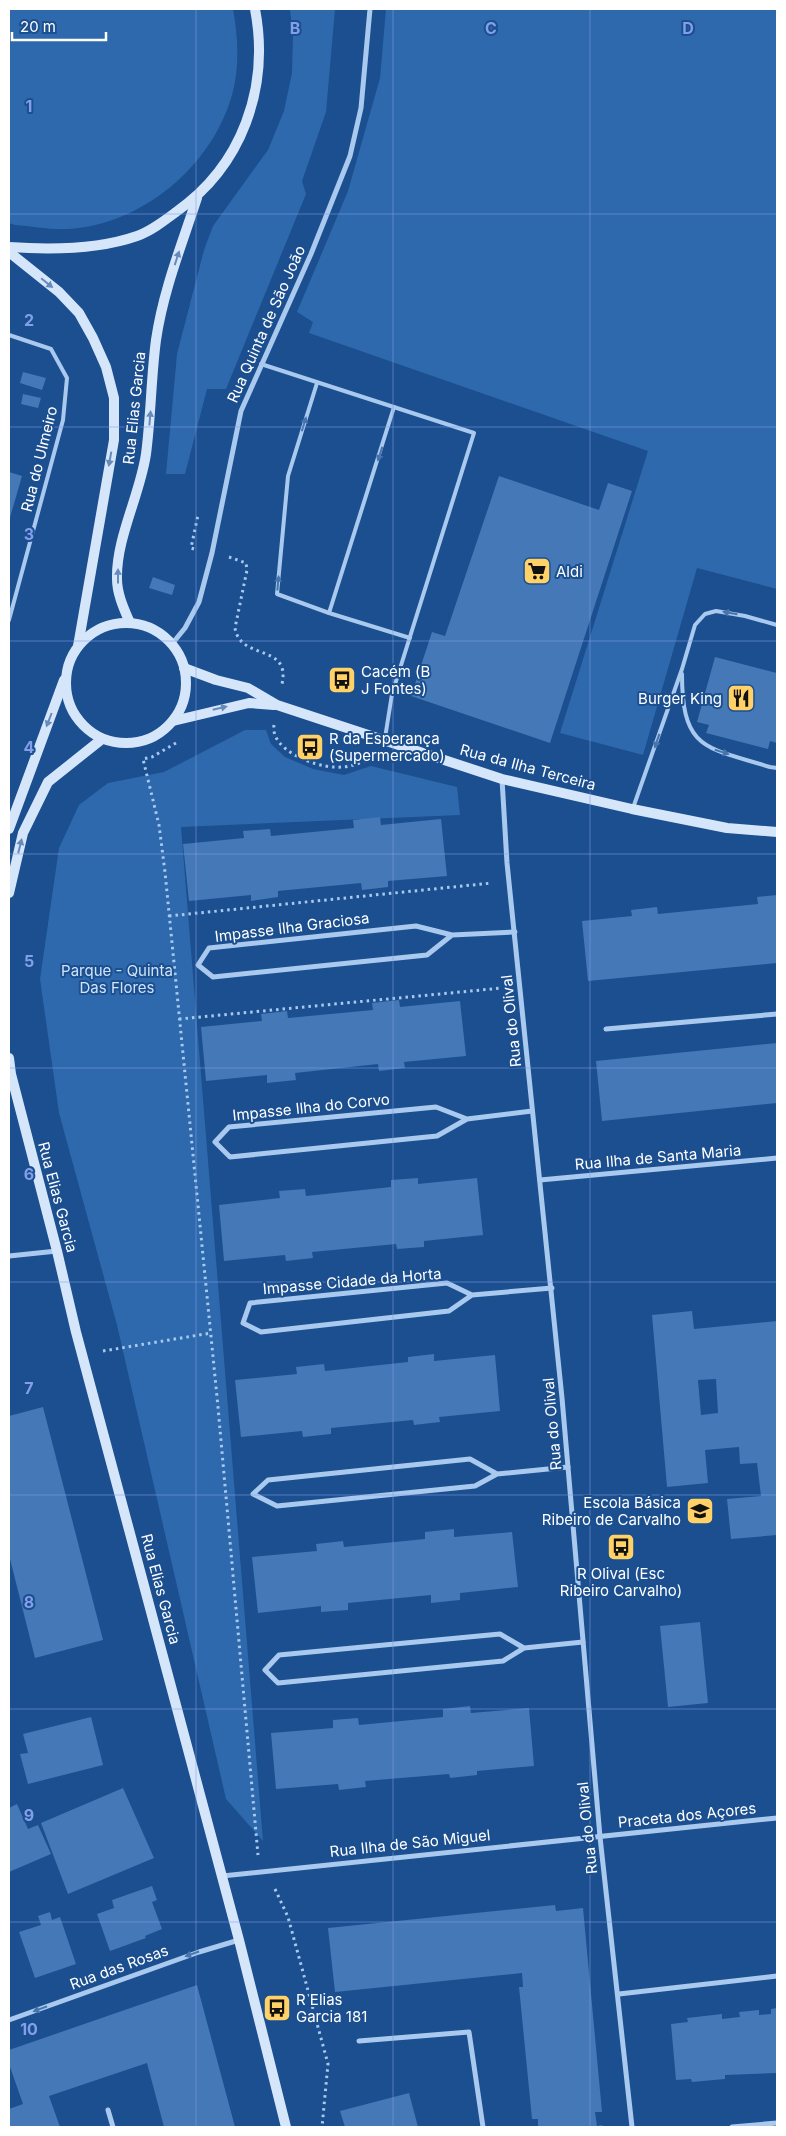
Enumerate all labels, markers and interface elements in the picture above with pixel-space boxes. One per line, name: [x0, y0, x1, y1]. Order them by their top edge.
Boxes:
scale bar: [12, 10, 106, 42]
text: 20 m: [20, 17, 56, 36]
text: B: [290, 18, 300, 38]
text: C: [485, 18, 497, 38]
text: D: [682, 18, 694, 38]
text: 1: [26, 96, 32, 116]
street label: Rua Quinta de São João: [223, 242, 309, 406]
one-way arrow: [174, 251, 182, 266]
one-way arrow: [40, 277, 53, 288]
text: 2: [24, 310, 34, 330]
street label: Rua Elias Garcia: [119, 350, 149, 466]
street label: Rua do Ulmeiro: [17, 404, 61, 514]
one-way arrow: [146, 409, 154, 425]
one-way arrow: [301, 416, 308, 431]
one-way arrow: [375, 446, 383, 461]
one-way arrow: [106, 451, 114, 467]
text: 3: [24, 524, 34, 544]
supermarket icon: Aldi: [522, 556, 552, 586]
place label: Aldi: [556, 562, 583, 581]
one-way arrow: [114, 568, 122, 584]
one-way arrow: [274, 575, 282, 591]
one-way arrow: [721, 609, 737, 617]
place label: Cacém (B J Fontes): [361, 662, 430, 698]
bus stop icon: Cacém (B J Fontes): [327, 665, 357, 695]
restaurant icon: Burger King: [726, 683, 756, 713]
place label: Burger King: [638, 689, 722, 708]
one-way arrow: [212, 704, 228, 712]
one-way arrow: [45, 713, 53, 728]
place label: R da Esperança (Supermercado): [329, 729, 445, 765]
bus stop icon: R da Esperança (Supermercado): [295, 732, 325, 762]
one-way arrow: [653, 733, 660, 748]
text: 4: [24, 737, 35, 757]
street label: Rua da Ilha Terceira: [458, 740, 598, 794]
one-way arrow: [714, 748, 729, 756]
one-way arrow: [16, 838, 24, 853]
street label: Impasse Ilha Graciosa: [214, 908, 370, 946]
text: 5: [24, 951, 34, 971]
park label: Parque - Quinta Das Flores: [61, 961, 173, 997]
street label: Rua do Olival: [497, 974, 525, 1068]
street label: Impasse Ilha do Corvo: [231, 1089, 391, 1125]
street label: Rua Elias Garcia: [34, 1140, 82, 1254]
street label: Rua Ilha de Santa Maria: [574, 1140, 742, 1174]
text: 6: [24, 1164, 34, 1184]
street label: Impasse Cidade da Horta: [262, 1264, 442, 1298]
street label: Rua do Olival: [538, 1377, 566, 1471]
text: 7: [24, 1378, 34, 1398]
place label: Escola Básica Ribeiro de Carvalho: [542, 1493, 681, 1529]
school or university icon: Escola Básica Ribeiro de Carvalho: [685, 1496, 715, 1526]
street label: Rua Elias Garcia: [137, 1532, 185, 1646]
bus stop icon: R Olival (Esc Ribeiro Carvalho): [606, 1532, 636, 1562]
place label: R Olival (Esc Ribeiro Carvalho): [560, 1564, 682, 1600]
text: 8: [24, 1592, 34, 1612]
street label: Rua do Olival: [573, 1781, 601, 1875]
street label: Praceta dos Açores: [617, 1798, 757, 1832]
text: 9: [24, 1805, 34, 1825]
street label: Rua Ilha de São Miguel: [329, 1825, 491, 1861]
street label: Rua das Rosas: [67, 1940, 171, 1994]
one-way arrow: [185, 1951, 200, 1958]
place label: R Elias Garcia 181: [296, 1990, 367, 2026]
bus stop icon: R Elias Garcia 181: [262, 1993, 292, 2023]
one-way arrow: [32, 2006, 47, 2013]
text: 10: [20, 2019, 38, 2039]

